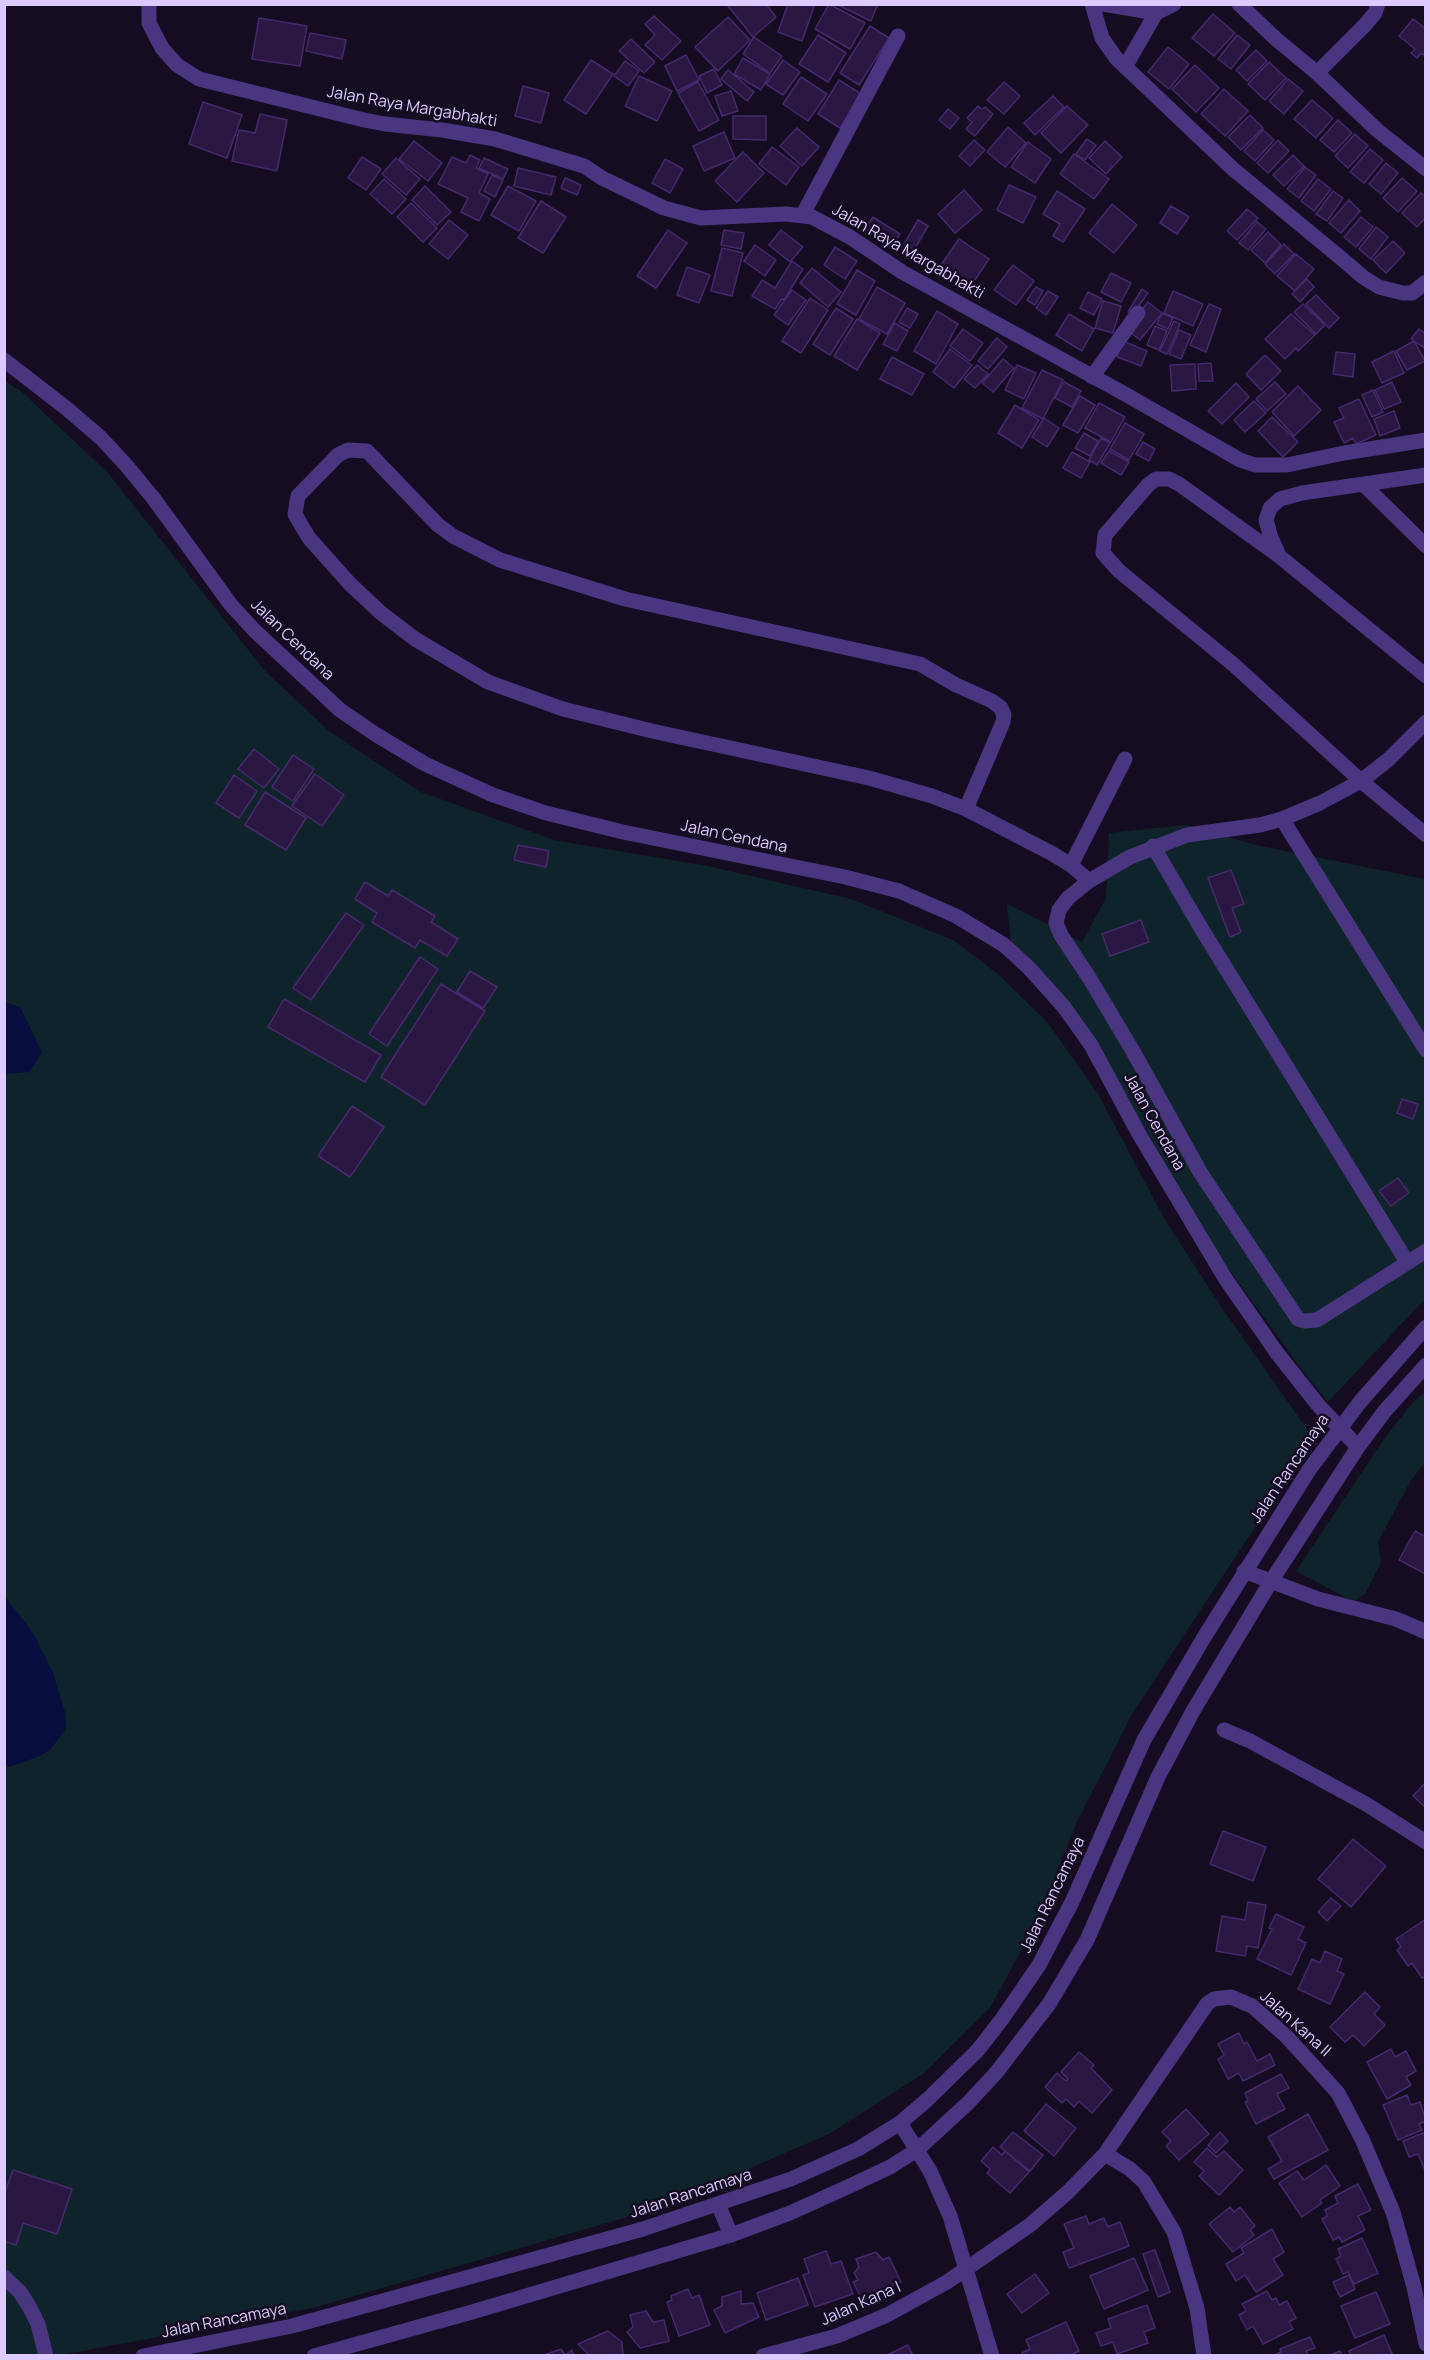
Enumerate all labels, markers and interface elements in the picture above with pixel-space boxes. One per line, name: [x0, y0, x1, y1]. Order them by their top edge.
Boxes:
street label: Jalan Raya Margabhakti: [325, 83, 499, 131]
street label: Jalan Raya Margabhakti: [829, 201, 987, 303]
street label: Jalan Cendana: [246, 595, 338, 685]
street label: Jalan Cendana: [679, 816, 789, 858]
street label: Jalan Cendana: [1119, 1070, 1189, 1174]
street label: Jalan Rancamaya: [1247, 1411, 1333, 1527]
street label: Jalan Rancamaya: [1017, 1834, 1089, 1956]
street label: Jalan Kana II: [1255, 1987, 1335, 2061]
street label: Jalan Rancamaya: [628, 2165, 754, 2223]
street label: Jalan Kana I: [818, 2278, 904, 2330]
street label: Jalan Rancamaya: [160, 2299, 288, 2343]

